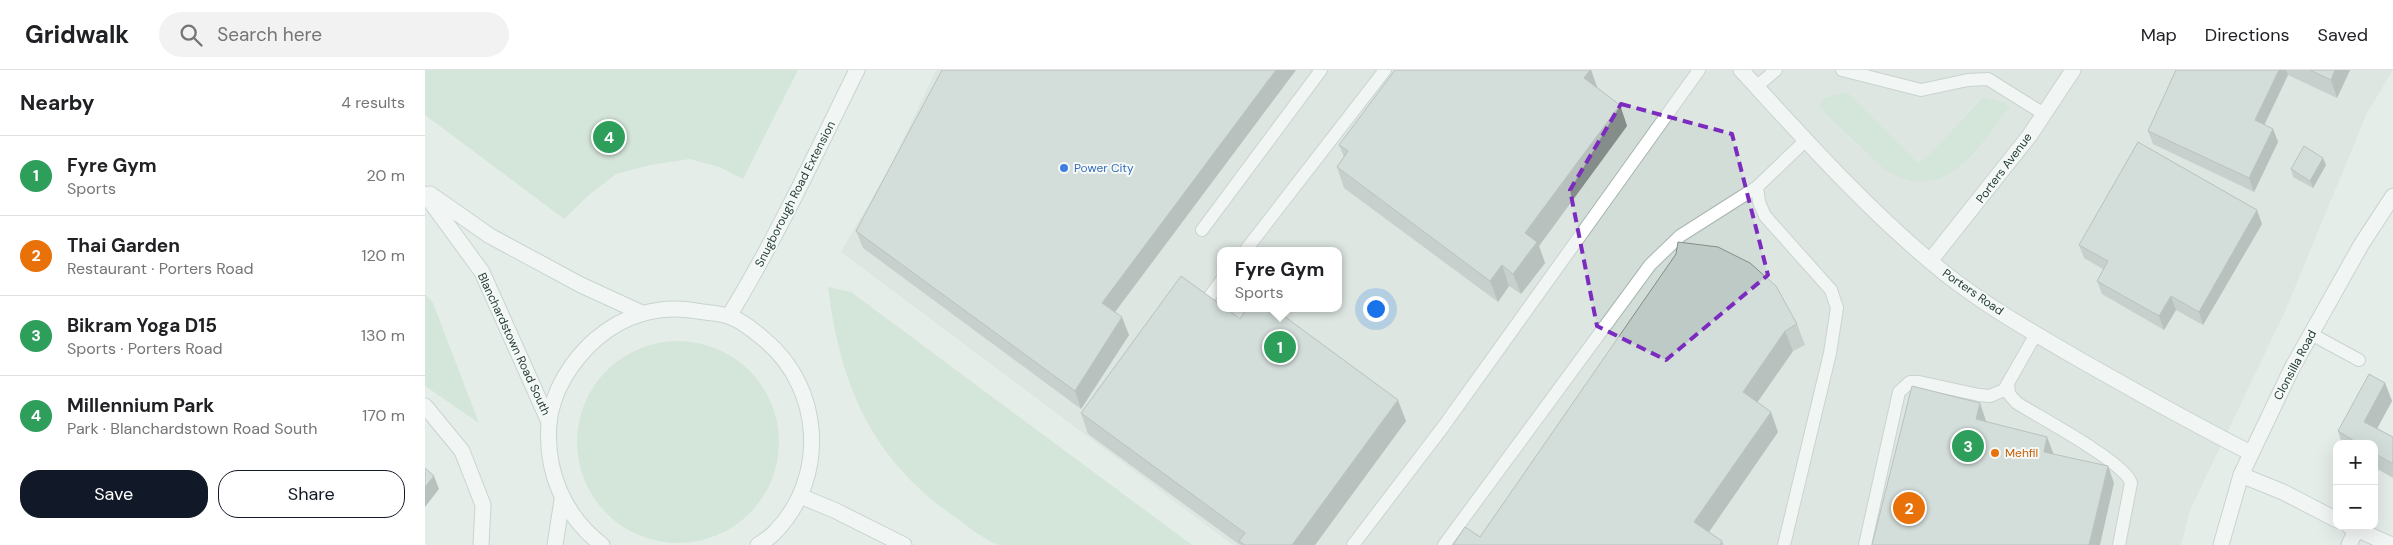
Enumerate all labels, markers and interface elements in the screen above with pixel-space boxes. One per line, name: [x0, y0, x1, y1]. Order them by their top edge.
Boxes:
search box: [159, 12, 509, 57]
text: Gridwalk: [25, 19, 129, 50]
icon: search: [177, 21, 205, 49]
text: Search here: [217, 22, 322, 47]
text: Map: [2141, 23, 2177, 47]
text: Directions: [2205, 23, 2290, 47]
text: Saved: [2318, 23, 2368, 47]
text: Nearby: [20, 89, 94, 117]
text: 4 results: [341, 92, 405, 113]
pin: 4: [593, 118, 625, 156]
street label: Snugborough Road Extension: [751, 118, 839, 270]
street label: Porters Avenue: [1972, 130, 2036, 206]
text: Fyre Gym: [67, 153, 157, 178]
place label: Power City: [1074, 160, 1134, 176]
marker: Power City: [1058, 162, 1070, 174]
text: 1: [33, 165, 39, 186]
text: 20 m: [366, 165, 405, 186]
text: Sports: [67, 178, 116, 199]
text: Thai Garden: [67, 233, 180, 258]
text: 2: [31, 245, 41, 266]
text: 120 m: [361, 245, 405, 266]
popup: [1217, 247, 1342, 312]
text: Fyre Gym: [1235, 257, 1324, 282]
text: Restaurant · Porters Road: [67, 258, 254, 279]
street label: Porters Road: [1939, 265, 2007, 319]
street label: Blanchardstown Road South: [474, 270, 554, 418]
text: Sports: [1235, 282, 1284, 303]
your location: [1363, 296, 1389, 322]
text: Bikram Yoga D15: [67, 313, 217, 338]
text: 3: [31, 325, 41, 346]
text: 130 m: [361, 325, 405, 346]
street label: Clonsilla Road: [2270, 327, 2320, 403]
pin: 1: [1264, 328, 1296, 366]
text: Sports · Porters Road: [67, 338, 223, 359]
text: Millennium Park: [67, 393, 214, 418]
text: 4: [31, 405, 41, 426]
text: 170 m: [362, 405, 405, 426]
text: Park · Blanchardstown Road South: [67, 418, 318, 439]
pin: 3: [1952, 427, 1984, 465]
map controls: [2333, 440, 2378, 530]
button: +: [2333, 440, 2378, 485]
place label: Mehfil: [2005, 445, 2038, 461]
marker: Mehfil: [1989, 447, 2001, 459]
button: Save: [20, 470, 208, 518]
button: Share: [218, 470, 405, 518]
button: −: [2333, 485, 2378, 530]
pin: 2: [1893, 489, 1925, 527]

